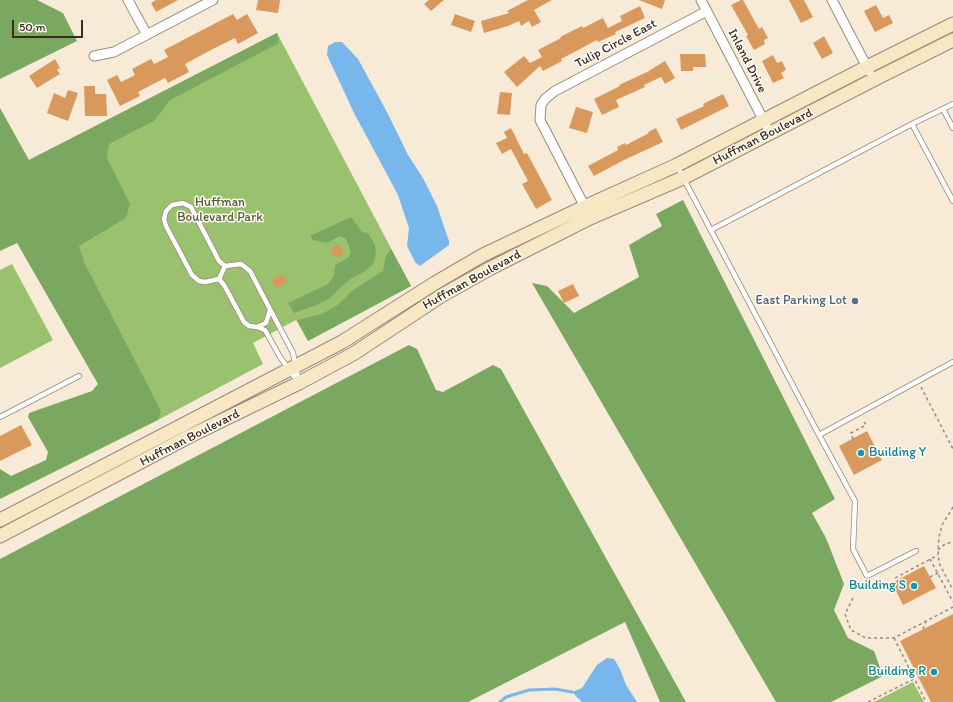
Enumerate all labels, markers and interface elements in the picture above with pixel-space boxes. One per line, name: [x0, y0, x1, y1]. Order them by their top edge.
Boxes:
scale bar: [14, 12, 85, 38]
street label: Tulip Circle East: [573, 16, 659, 72]
text: 50 m: [19, 20, 45, 34]
street label: Inland Drive: [724, 27, 770, 95]
street label: Huffman Boulevard: [710, 105, 816, 169]
park label: Huffman Boulevard Park: [177, 195, 263, 226]
street label: Huffman Boulevard: [420, 246, 524, 314]
place label: East Parking Lot: [756, 293, 847, 309]
marker: East Parking Lot: [850, 296, 860, 306]
street label: Huffman Boulevard: [137, 406, 243, 470]
place label: Building Y: [869, 445, 926, 461]
marker: Building Y: [856, 448, 866, 458]
place label: Building S: [849, 578, 906, 594]
marker: Building S: [909, 581, 919, 591]
place label: Building R: [868, 664, 926, 680]
marker: Building R: [929, 667, 939, 677]

